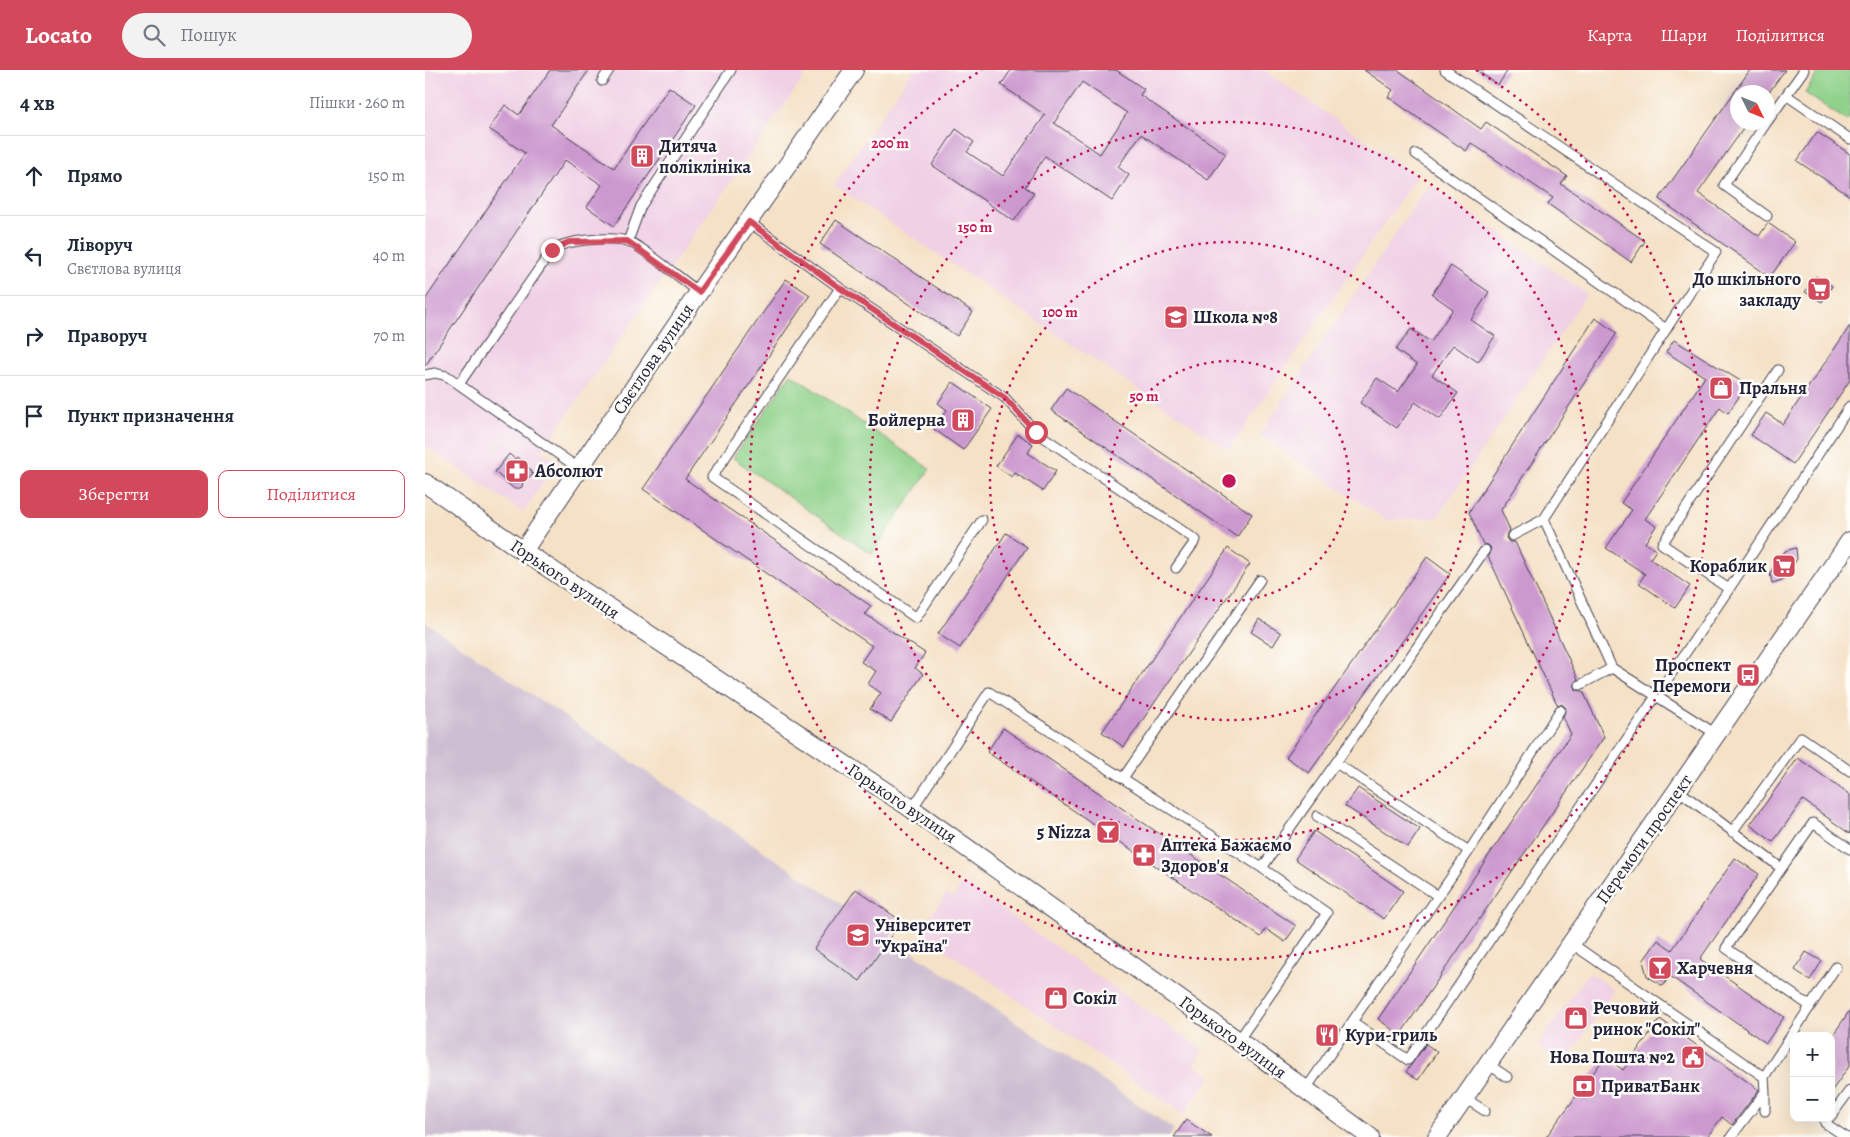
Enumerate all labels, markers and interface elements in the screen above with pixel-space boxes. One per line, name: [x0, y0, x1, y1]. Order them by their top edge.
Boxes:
search box: [122, 13, 472, 58]
text: Locato: [25, 19, 92, 51]
icon: search: [140, 21, 168, 49]
text: Пошук: [180, 22, 237, 48]
text: Карта: [1587, 23, 1632, 47]
text: Шари: [1660, 23, 1707, 47]
text: Поділитися: [1735, 23, 1825, 47]
north arrow: [1730, 85, 1775, 130]
text: 4 хв: [20, 89, 55, 117]
text: Пішки · 260 m: [309, 92, 405, 114]
text: 200 m: [871, 133, 909, 153]
place label: Дитяча поліклініка: [659, 134, 751, 179]
building icon: Дитяча поліклініка: [629, 143, 655, 169]
icon: ahead: [20, 162, 48, 190]
text: Прямо: [67, 163, 122, 189]
text: 150 m: [368, 165, 405, 187]
text: 150 m: [958, 217, 993, 237]
text: Ліворуч: [67, 232, 133, 258]
route end: [541, 239, 564, 262]
icon: left: [20, 242, 48, 270]
text: 40 m: [373, 245, 405, 267]
text: Свєтлова вулиця: [67, 258, 182, 280]
place label: До шкільного закладу: [1692, 267, 1801, 312]
supermarket icon: До шкільного закладу: [1806, 276, 1832, 302]
street label: Свєтлова вулиця: [607, 299, 699, 419]
text: 100 m: [1042, 302, 1078, 322]
school or university icon: Школа №8: [1163, 304, 1189, 330]
place label: Школа №8: [1193, 305, 1278, 329]
icon: right: [20, 322, 48, 350]
text: Праворуч: [67, 323, 147, 349]
text: 70 m: [373, 325, 405, 347]
shop icon: Пральня: [1708, 375, 1734, 401]
place label: Пральня: [1739, 376, 1807, 400]
text: 50 m: [1129, 386, 1159, 406]
icon: arrive: [20, 402, 48, 430]
text: Пункт призначення: [67, 403, 234, 429]
building icon: Бойлерна: [950, 407, 976, 433]
place label: Бойлерна: [868, 408, 945, 432]
route start: [1025, 421, 1048, 444]
pharmacy icon: Абсолют: [504, 458, 530, 484]
place label: Абсолют: [534, 459, 603, 483]
button: Зберегти: [20, 470, 208, 518]
button: Поділитися: [218, 470, 405, 518]
centre of rings: [1220, 472, 1238, 490]
street label: Горького вулиця: [506, 533, 624, 625]
supermarket icon: Кораблик: [1771, 553, 1797, 579]
place label: Кораблик: [1689, 554, 1767, 578]
place label: Проспект Перемоги: [1652, 653, 1731, 698]
bus stop icon: Проспект Перемоги: [1735, 662, 1761, 688]
street label: Горького вулиця: [843, 757, 961, 849]
street label: Перемоги проспект: [1590, 769, 1698, 909]
bar icon: 5 Nizza: [1095, 819, 1121, 845]
place label: 5 Nizza: [1037, 820, 1091, 844]
place label: Аптека Бажаємо Здоров'я: [1160, 833, 1292, 878]
pharmacy icon: Аптека Бажаємо Здоров'я: [1131, 842, 1157, 868]
place label: Університет "Україна": [875, 913, 971, 958]
school or university icon: Університет "Україна": [845, 922, 871, 948]
bar icon: Харчевня: [1647, 955, 1673, 981]
place label: Харчевня: [1677, 956, 1753, 980]
shop icon: Сокіл: [1043, 985, 1069, 1011]
place label: Сокіл: [1073, 986, 1117, 1010]
street label: Горького вулиця: [1174, 990, 1292, 1084]
place label: Речовий ринок "Сокіл": [1593, 996, 1701, 1041]
shop icon: Речовий ринок "Сокіл": [1563, 1005, 1589, 1031]
restaurant icon: Кури-гриль: [1314, 1022, 1340, 1048]
place label: Кури-гриль: [1345, 1023, 1438, 1047]
map controls: [1790, 1032, 1835, 1122]
button: +: [1790, 1032, 1835, 1077]
public building icon: Нова Пошта №2: [1680, 1044, 1706, 1070]
place label: Нова Пошта №2: [1549, 1045, 1675, 1069]
bank icon: ПриватБанк: [1571, 1073, 1597, 1099]
place label: ПриватБанк: [1601, 1074, 1700, 1098]
button: −: [1790, 1077, 1835, 1122]

